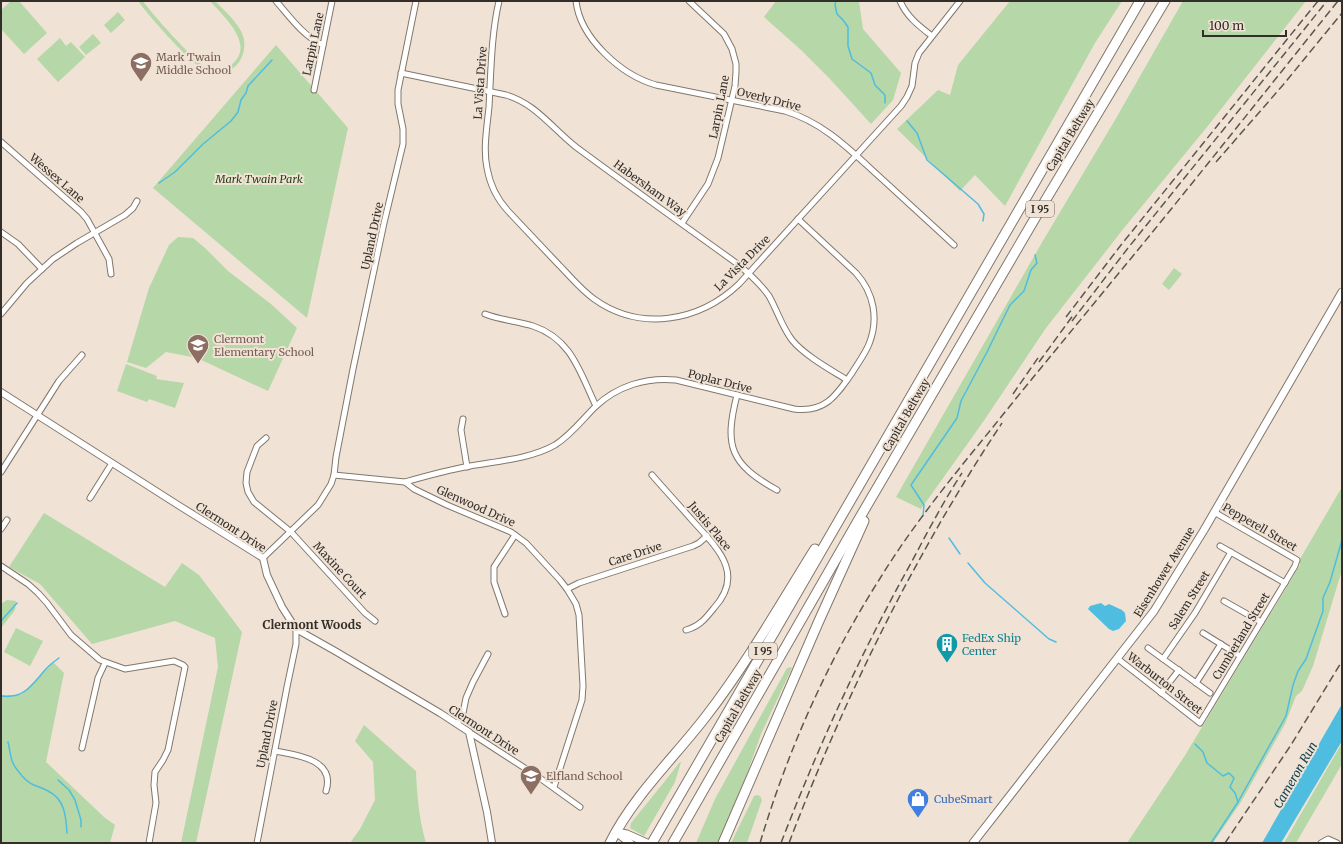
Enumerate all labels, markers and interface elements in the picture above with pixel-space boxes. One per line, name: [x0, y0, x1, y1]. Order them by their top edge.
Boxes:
street label: Larpin Lane: [299, 11, 327, 77]
scale bar: [1203, 12, 1286, 38]
text: 100 m: [1209, 18, 1244, 33]
street label: La Vista Drive: [470, 46, 490, 120]
school or university icon: Mark Twain Middle School: [128, 50, 154, 83]
place label: Mark Twain Middle School: [156, 50, 232, 77]
street label: Larpin Lane: [706, 74, 732, 140]
street label: Overly Drive: [736, 84, 803, 114]
street label: Capital Beltway: [1043, 96, 1097, 174]
street label: Wessex Lane: [26, 150, 87, 206]
street label: Habersham Way: [611, 157, 690, 219]
park label: Mark Twain Park: [214, 172, 303, 186]
street label: Upland Drive: [358, 201, 386, 271]
road number: I 95: [1026, 201, 1054, 217]
street label: La Vista Drive: [711, 232, 773, 294]
school or university icon: Clermont Elementary School: [185, 332, 211, 365]
place label: Clermont Elementary School: [214, 332, 315, 359]
street label: Poplar Drive: [687, 366, 754, 396]
street label: Capital Beltway: [879, 375, 933, 454]
street label: Glenwood Drive: [434, 482, 518, 530]
street label: Justis Place: [685, 498, 735, 553]
street label: Clermont Drive: [193, 499, 269, 555]
street label: Pepperell Street: [1220, 500, 1300, 554]
street label: Eisenhower Avenue: [1131, 524, 1198, 620]
street label: Maxine Court: [310, 539, 370, 602]
street label: Care Drive: [607, 539, 663, 569]
street label: Salem Street: [1165, 567, 1213, 632]
street label: Cumberland Street: [1209, 589, 1273, 682]
district label: Clermont Woods: [263, 617, 361, 632]
building icon: FedEx Ship Center: [934, 631, 960, 664]
place label: FedEx Ship Center: [962, 631, 1021, 658]
road number: I 95: [749, 643, 777, 659]
street label: Warburton Street: [1124, 649, 1206, 717]
street label: Capital Beltway: [711, 666, 765, 745]
street label: Upland Drive: [254, 699, 281, 769]
street label: Clermont Drive: [446, 702, 522, 758]
water label: Cameron Run: [1270, 739, 1320, 811]
school or university icon: Elfland School: [518, 763, 544, 796]
place label: Elfland School: [546, 769, 623, 783]
shop icon: CubeSmart: [905, 786, 931, 819]
place label: CubeSmart: [934, 792, 993, 806]

